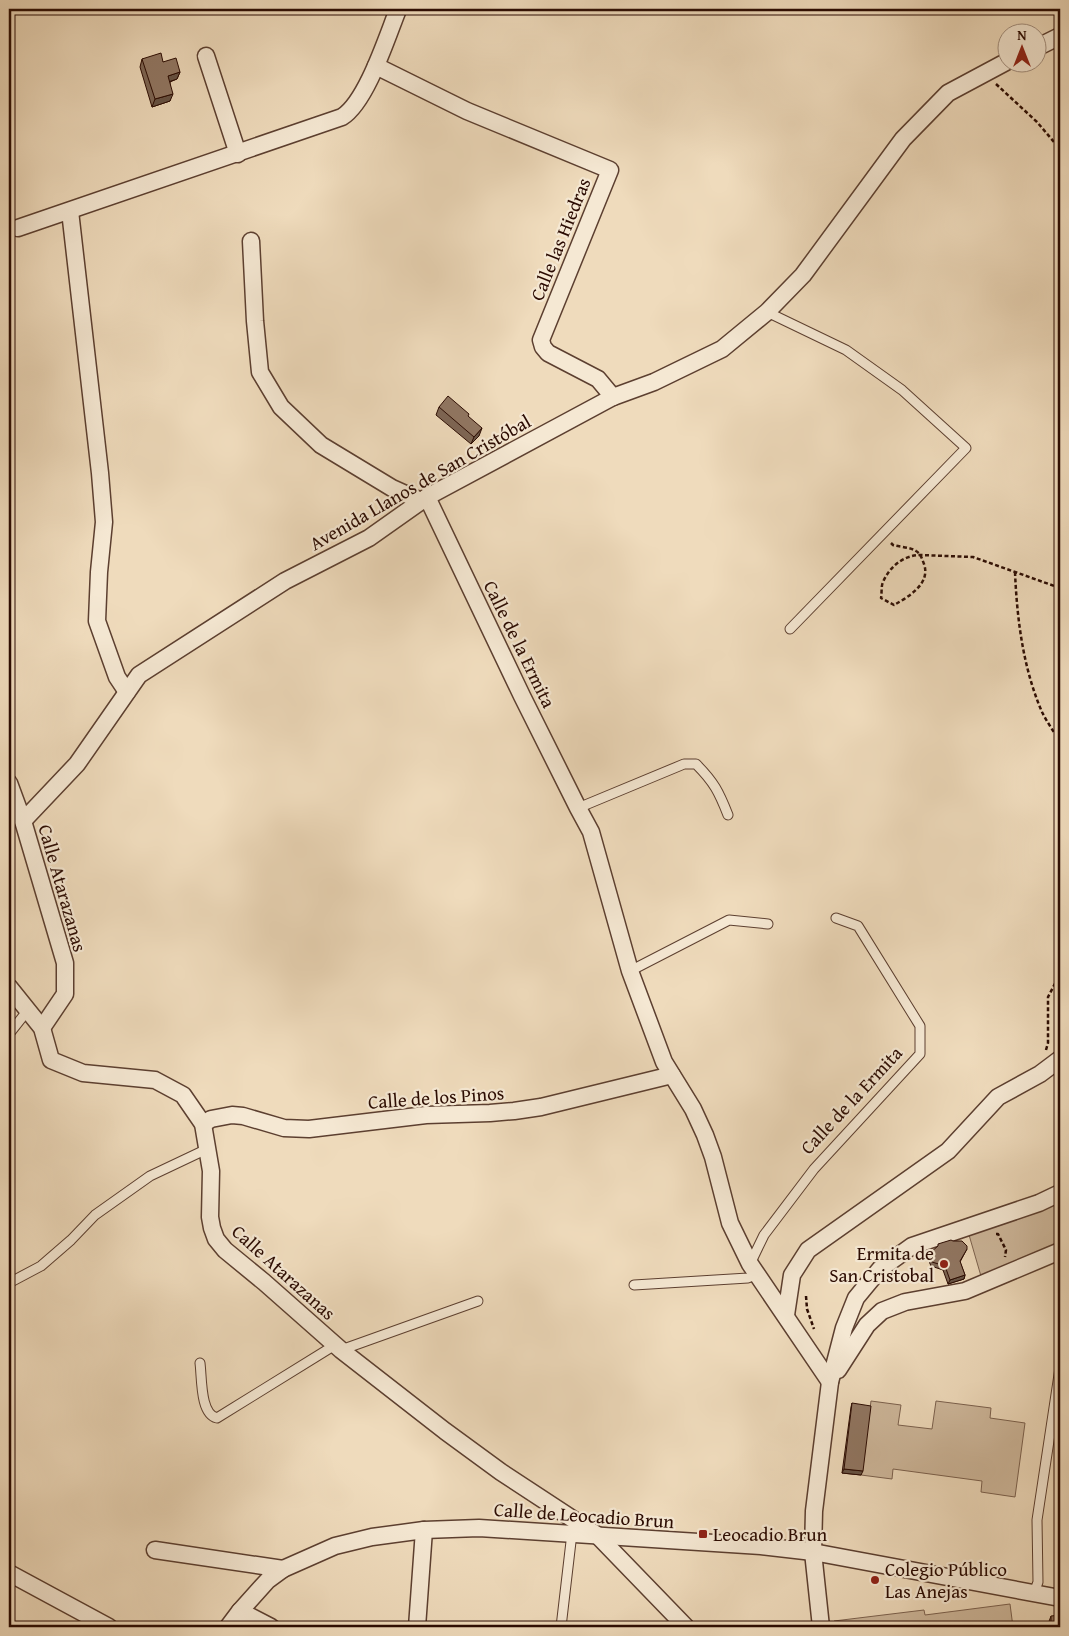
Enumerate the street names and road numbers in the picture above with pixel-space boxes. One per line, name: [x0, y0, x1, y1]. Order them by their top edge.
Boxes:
street label: Calle las Hiedras: [523, 173, 597, 305]
street label: Avenida Llanos de San Cristóbal: [304, 407, 536, 557]
street label: Calle de la Ermita: [477, 575, 563, 713]
street label: Calle Atarazanas: [31, 821, 95, 955]
street label: Calle de la Ermita: [793, 1040, 909, 1160]
street label: Calle de los Pinos: [367, 1078, 505, 1116]
street label: Calle Atarazanas: [226, 1218, 342, 1326]
street label: Calle de Leocadio Brun: [493, 1495, 675, 1535]

